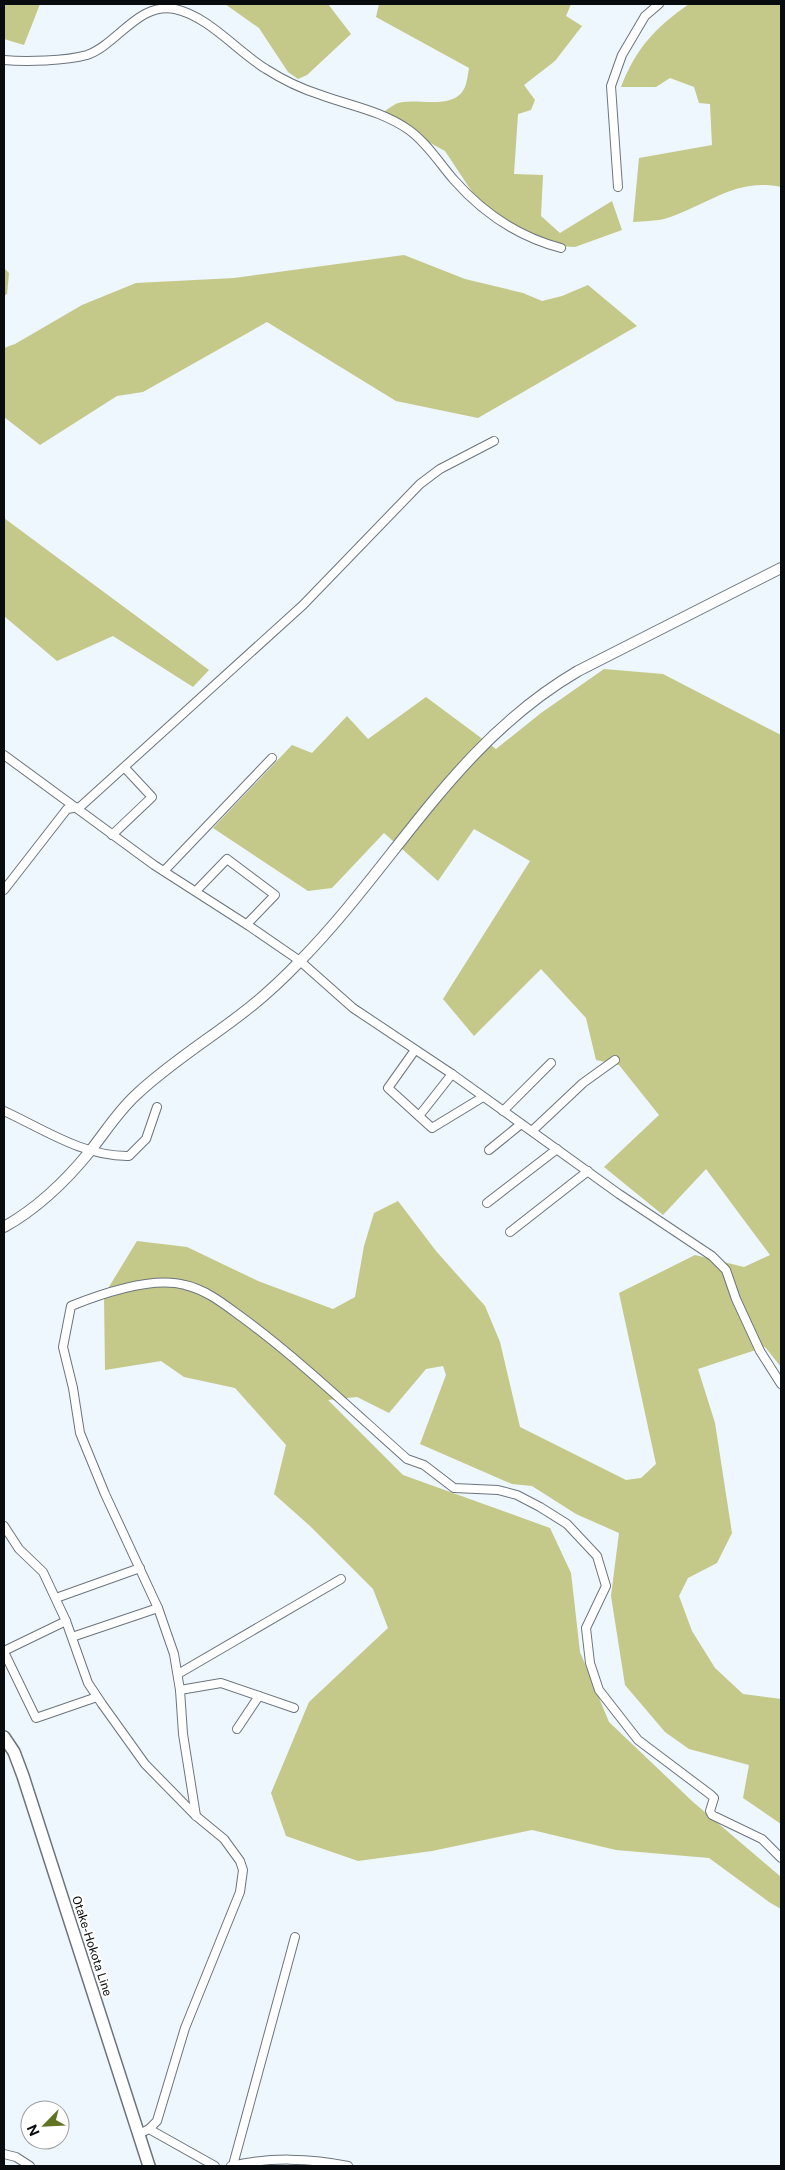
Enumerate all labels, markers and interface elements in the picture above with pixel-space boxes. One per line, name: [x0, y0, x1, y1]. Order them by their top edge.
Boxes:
street label: Otake-Hokota Line: [69, 1894, 115, 1998]
north arrow: [20, 2100, 70, 2150]
text: N: [24, 2122, 43, 2139]

